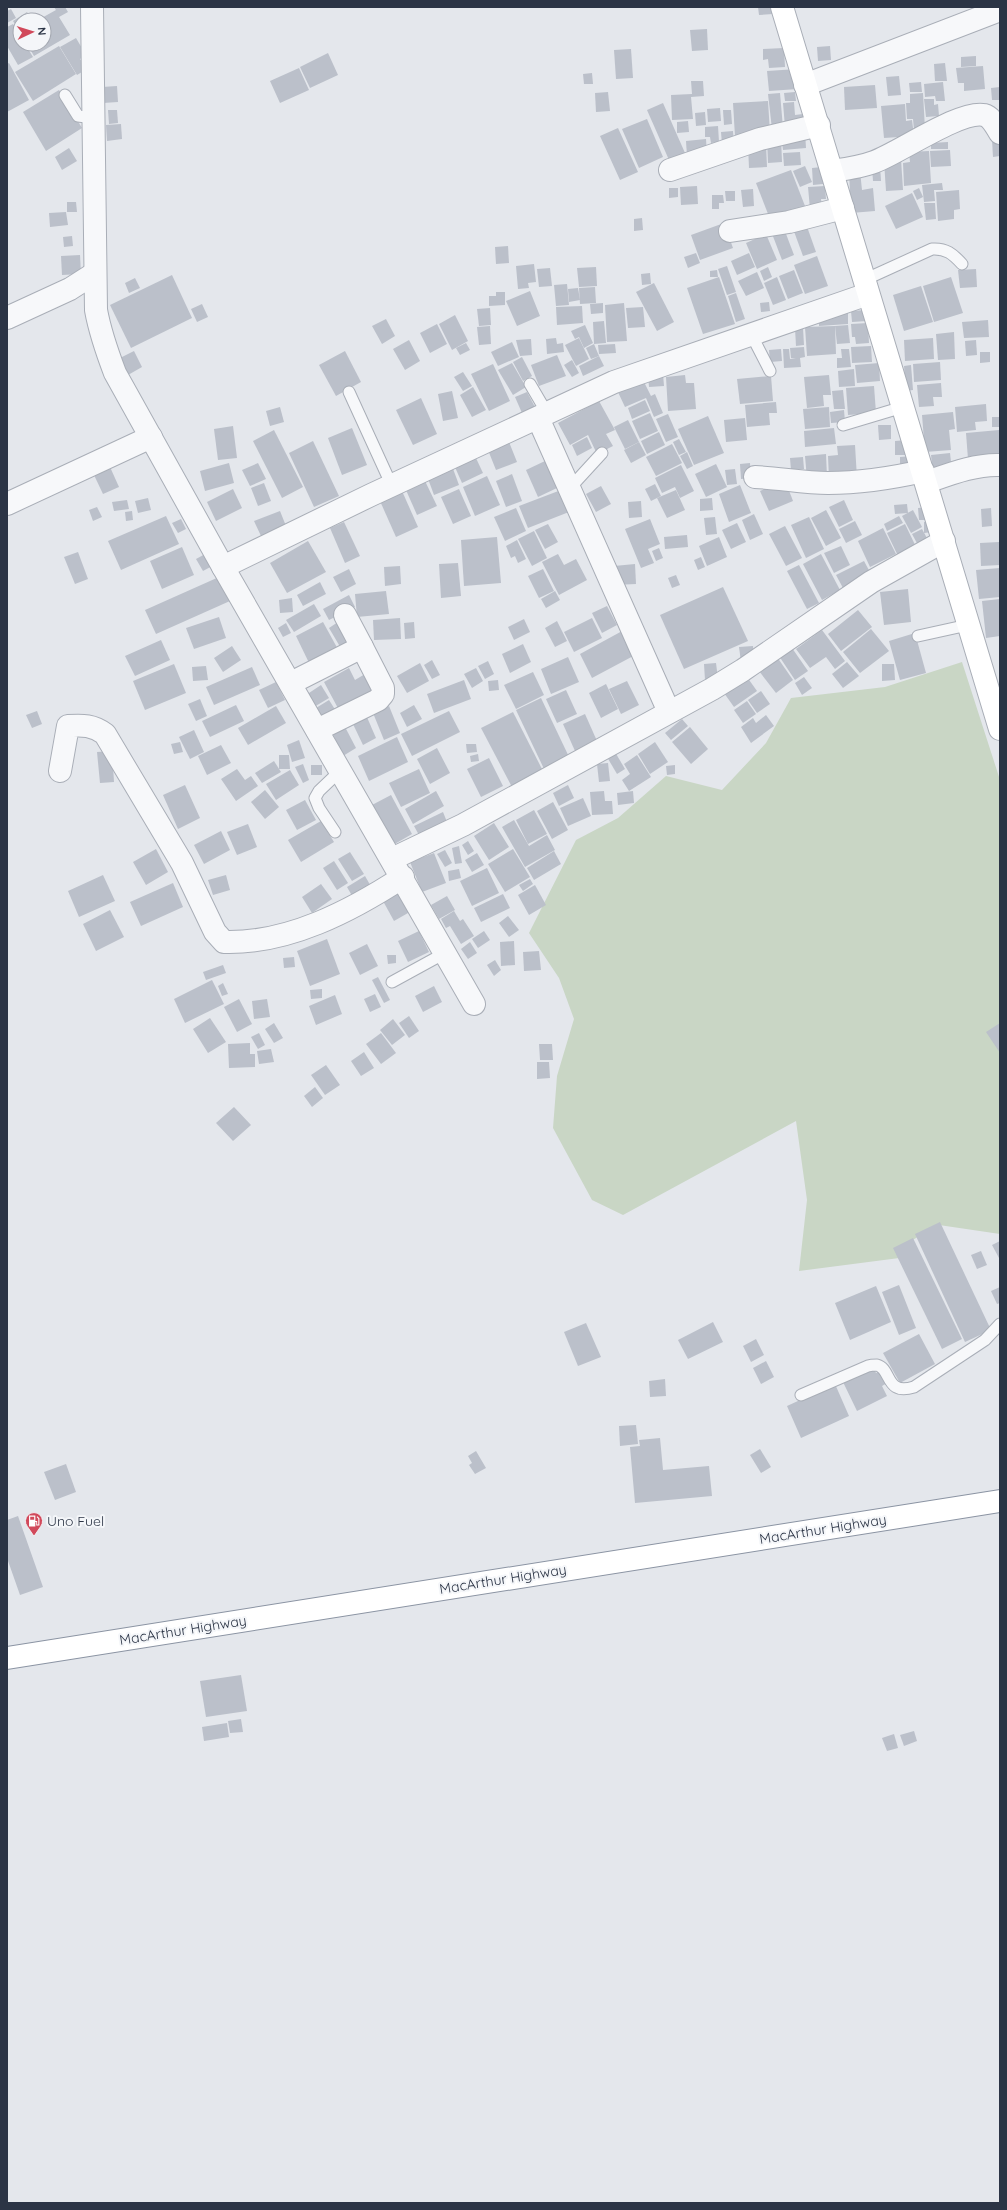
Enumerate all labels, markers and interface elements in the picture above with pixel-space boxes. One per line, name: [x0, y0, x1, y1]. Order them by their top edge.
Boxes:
north arrow: [12, 12, 52, 52]
text: N: [35, 27, 49, 36]
street label: MacArthur Highway: [758, 1510, 888, 1548]
fuel station icon: Uno Fuel: [24, 1511, 44, 1536]
place label: Uno Fuel: [47, 1512, 104, 1530]
street label: MacArthur Highway: [438, 1560, 568, 1598]
street label: MacArthur Highway: [118, 1611, 248, 1649]

